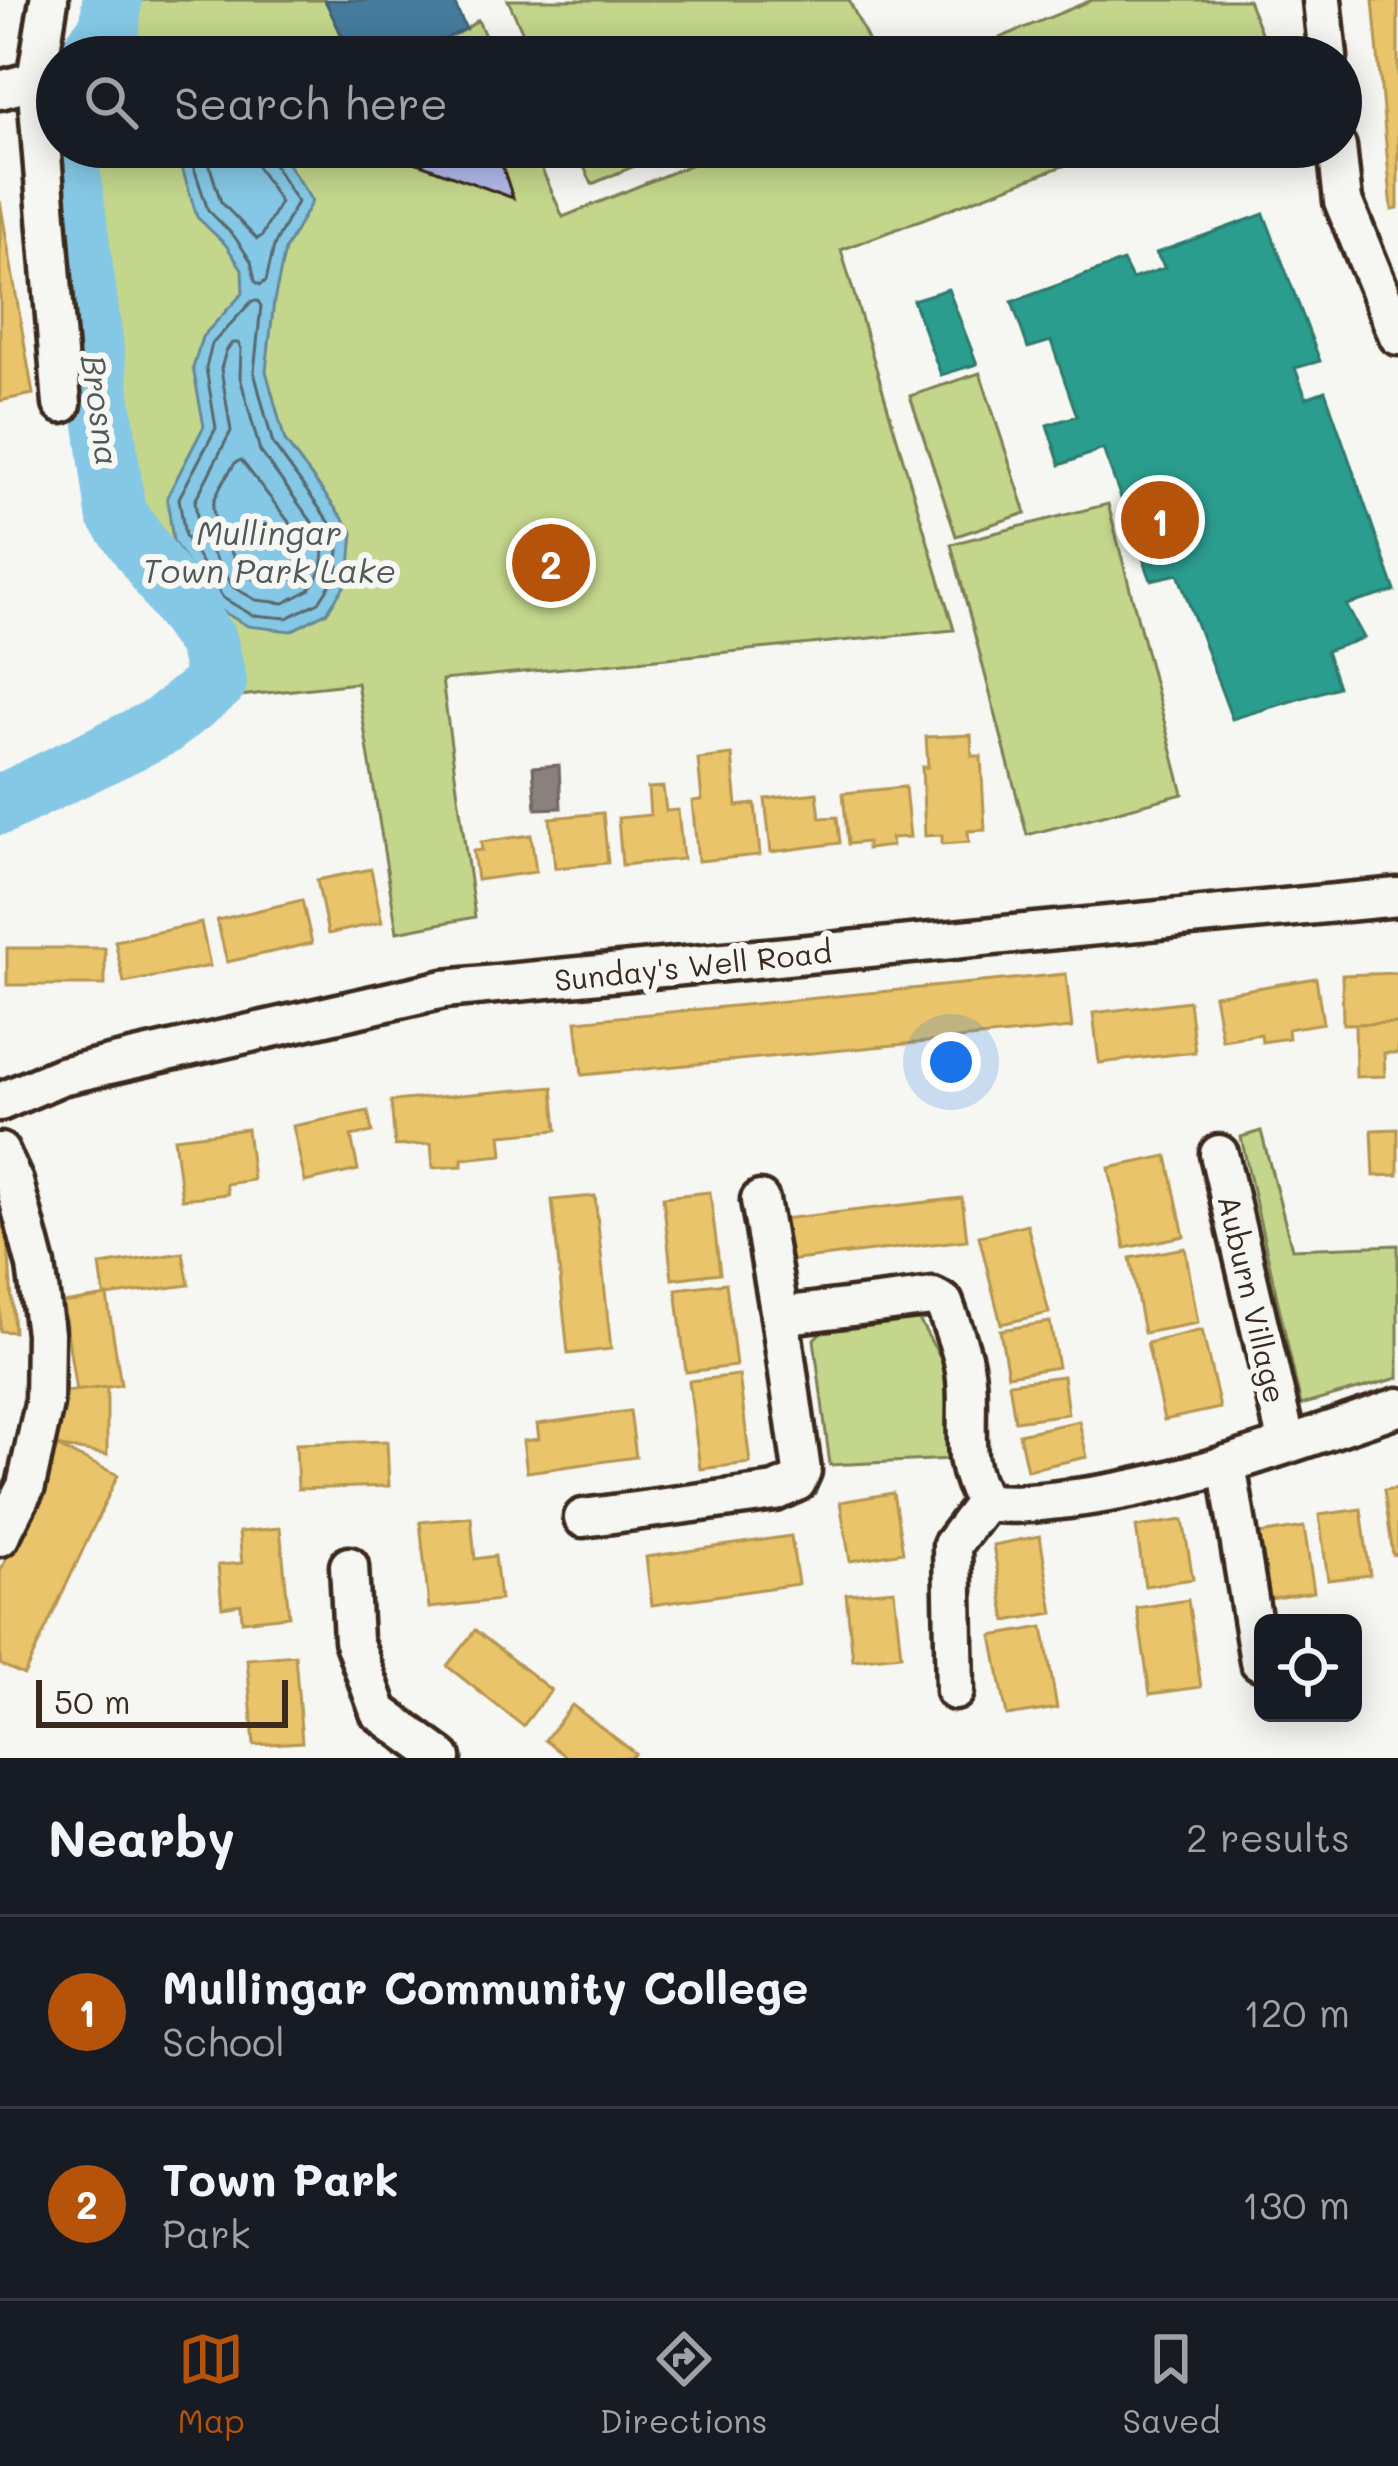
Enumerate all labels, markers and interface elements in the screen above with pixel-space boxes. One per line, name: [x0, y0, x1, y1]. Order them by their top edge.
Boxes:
search box: [36, 36, 1362, 168]
icon: search: [78, 69, 144, 135]
text: Search here: [174, 73, 448, 131]
water label: Brosna: [73, 352, 131, 468]
pin: 1: [1121, 475, 1199, 565]
water label: Mullingar Town Park Lake: [142, 510, 396, 591]
pin: 2: [512, 518, 590, 608]
street label: Sunday's Well Road: [552, 931, 834, 999]
your location: [921, 1032, 981, 1092]
street label: Auburn Village: [1210, 1191, 1296, 1407]
map controls: [1254, 1614, 1362, 1722]
button: locate: [1254, 1614, 1362, 1722]
scale bar: [36, 1674, 288, 1727]
text: 50 m: [54, 1679, 130, 1722]
text: Nearby: [48, 1803, 235, 1870]
text: 2 results: [1186, 1811, 1350, 1862]
text: Mullingar Community College: [162, 1957, 809, 2015]
text: 1: [78, 1986, 96, 2037]
text: 120 m: [1243, 1986, 1350, 2037]
text: School: [162, 2015, 285, 2066]
text: Town Park: [162, 2149, 399, 2207]
text: 2: [76, 2178, 98, 2229]
text: 130 m: [1242, 2178, 1350, 2229]
text: Park: [162, 2207, 250, 2258]
tab: Map: [178, 2326, 245, 2441]
tab: Directions: [600, 2326, 767, 2441]
tab: Saved: [1123, 2326, 1220, 2441]

